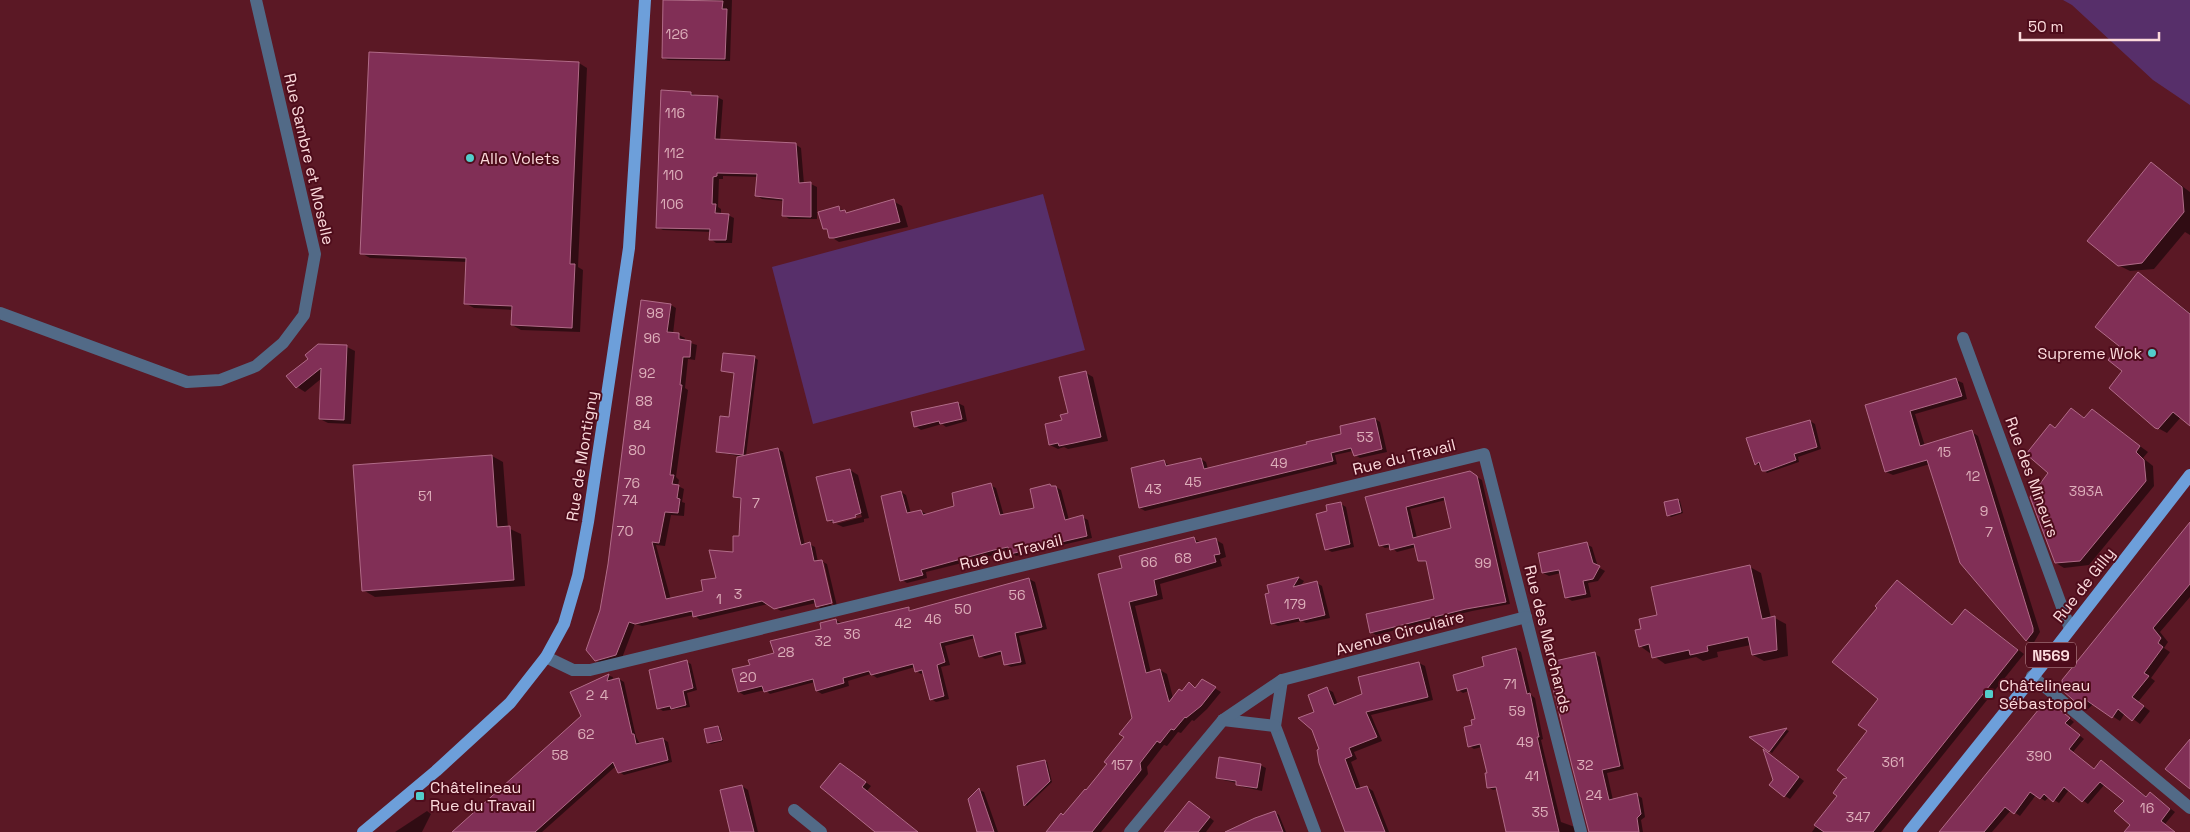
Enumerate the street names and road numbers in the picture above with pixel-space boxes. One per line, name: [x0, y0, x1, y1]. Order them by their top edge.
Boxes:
street label: Rue Sambre et Moselle: [279, 71, 339, 247]
street label: Rue de Montigny: [561, 389, 603, 523]
street label: Rue des Mineurs: [2000, 414, 2064, 540]
street label: Rue du Travail: [1350, 434, 1458, 480]
street label: Rue du Travail: [957, 529, 1065, 575]
street label: Rue de Gilly: [2048, 543, 2120, 627]
street label: Rue des Marchands: [1519, 563, 1577, 715]
street label: Avenue Circulaire: [1333, 606, 1467, 660]
road number: N569: [2026, 642, 2076, 668]

